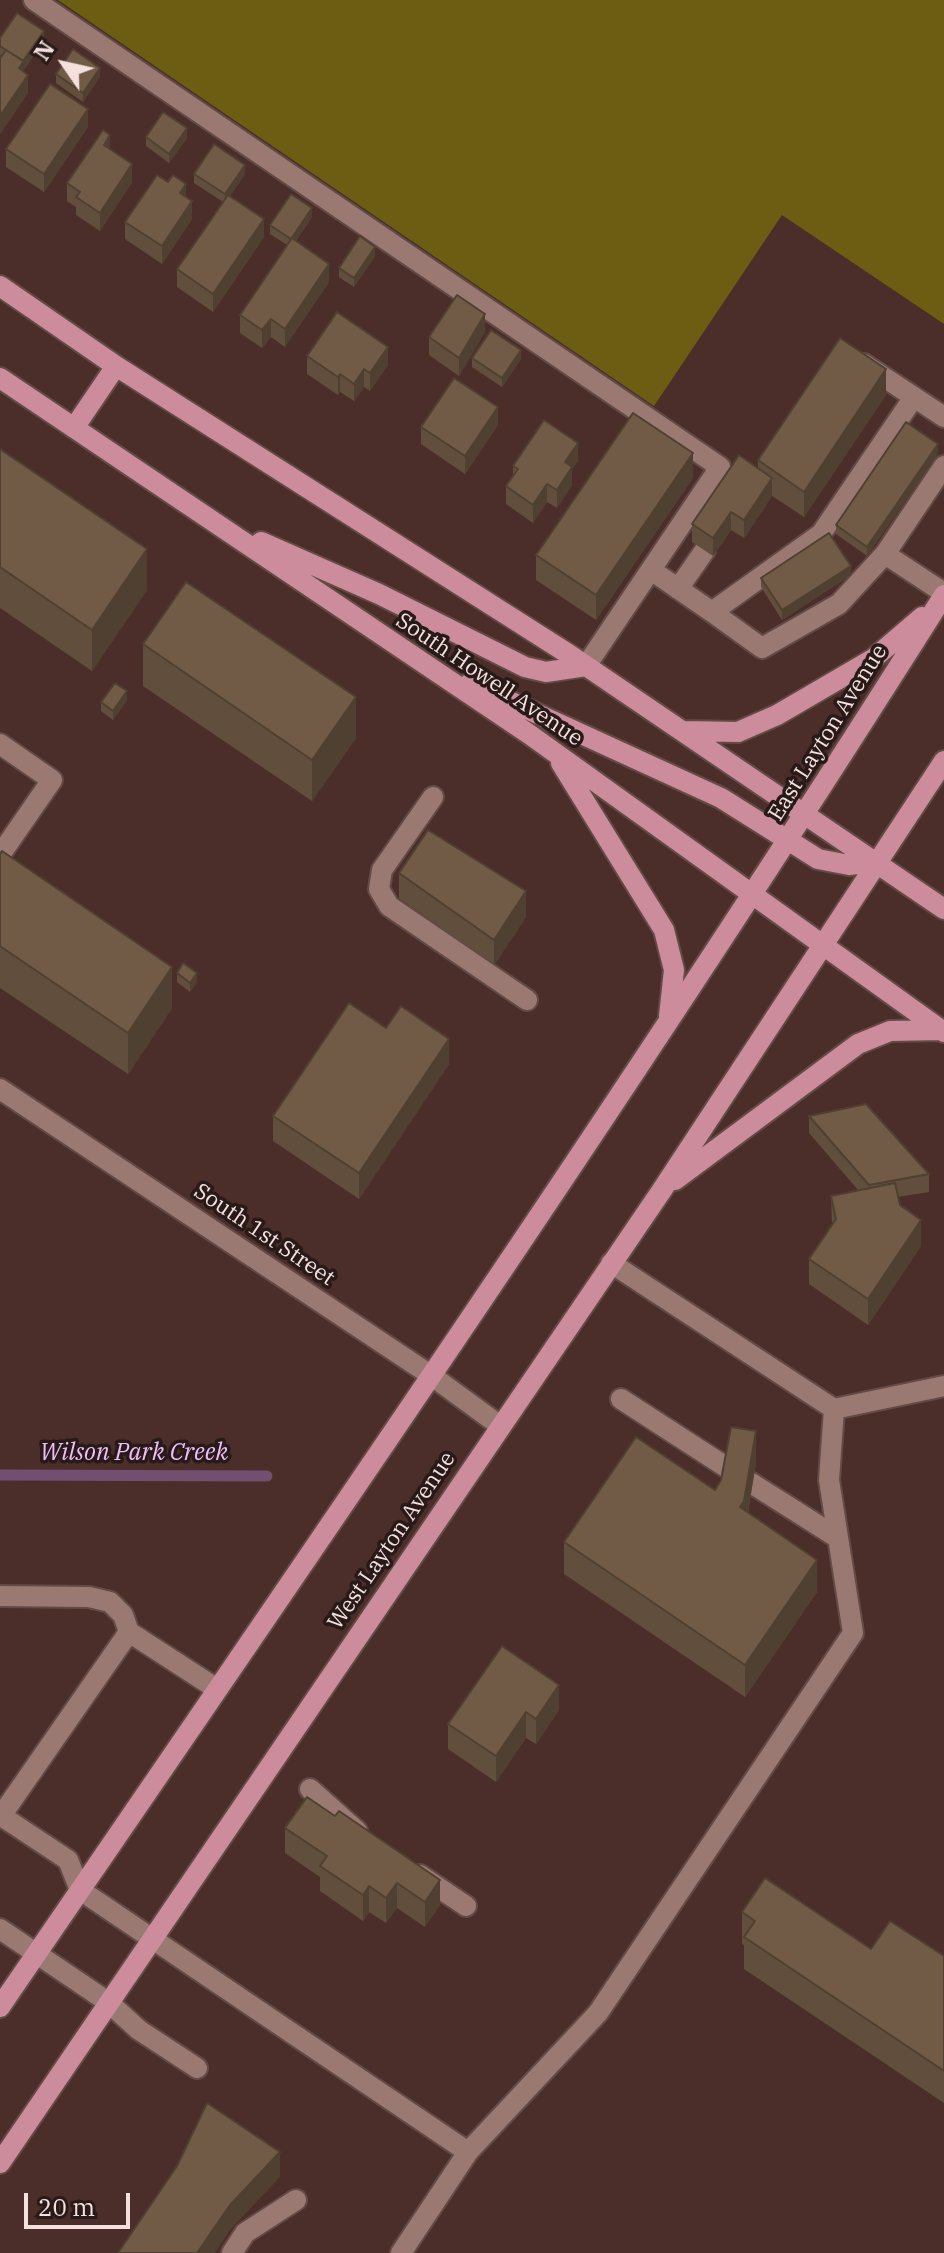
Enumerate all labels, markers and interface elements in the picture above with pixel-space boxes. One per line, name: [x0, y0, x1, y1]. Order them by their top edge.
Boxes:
north arrow: [24, 24, 104, 104]
text: N: [27, 35, 61, 66]
street label: South Howell Avenue: [391, 608, 587, 752]
street label: East Layton Avenue: [763, 640, 893, 826]
street label: South 1st Street: [189, 1178, 339, 1292]
water label: Wilson Park Creek: [40, 1439, 228, 1467]
street label: West Layton Avenue: [323, 1447, 461, 1635]
scale bar: [28, 2177, 134, 2227]
text: 20 m: [38, 2191, 95, 2223]

